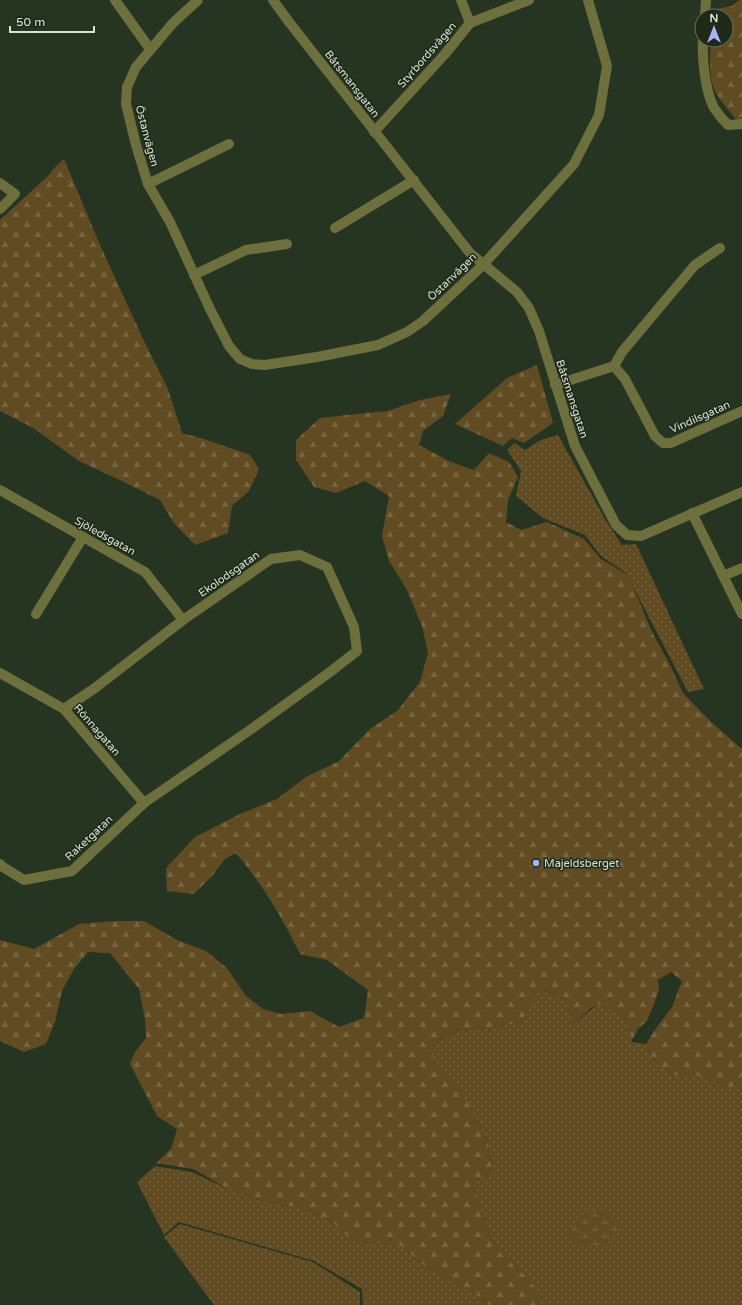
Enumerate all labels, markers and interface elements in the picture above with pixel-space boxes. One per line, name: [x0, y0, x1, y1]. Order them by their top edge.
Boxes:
scale bar: [10, 8, 94, 34]
north arrow: [694, 8, 734, 48]
text: N: [710, 12, 718, 25]
text: 50 m: [16, 15, 45, 29]
street label: Styrbordsvägen: [395, 20, 459, 90]
street label: Båtsmansgatan: [322, 48, 382, 120]
street label: Östanvägen: [133, 104, 161, 168]
street label: Östanvägen: [425, 250, 479, 304]
street label: Båtsmansgatan: [553, 358, 591, 440]
street label: Vindilsgatan: [668, 398, 732, 436]
street label: Sjöledsgatan: [72, 514, 138, 558]
street label: Ekolodsgatan: [196, 548, 262, 600]
street label: Rönnagatan: [71, 702, 123, 758]
street label: Raketgatan: [63, 813, 115, 863]
place label: Majeldsberget: [544, 857, 619, 870]
marker: Majeldsberget: [531, 858, 541, 868]

